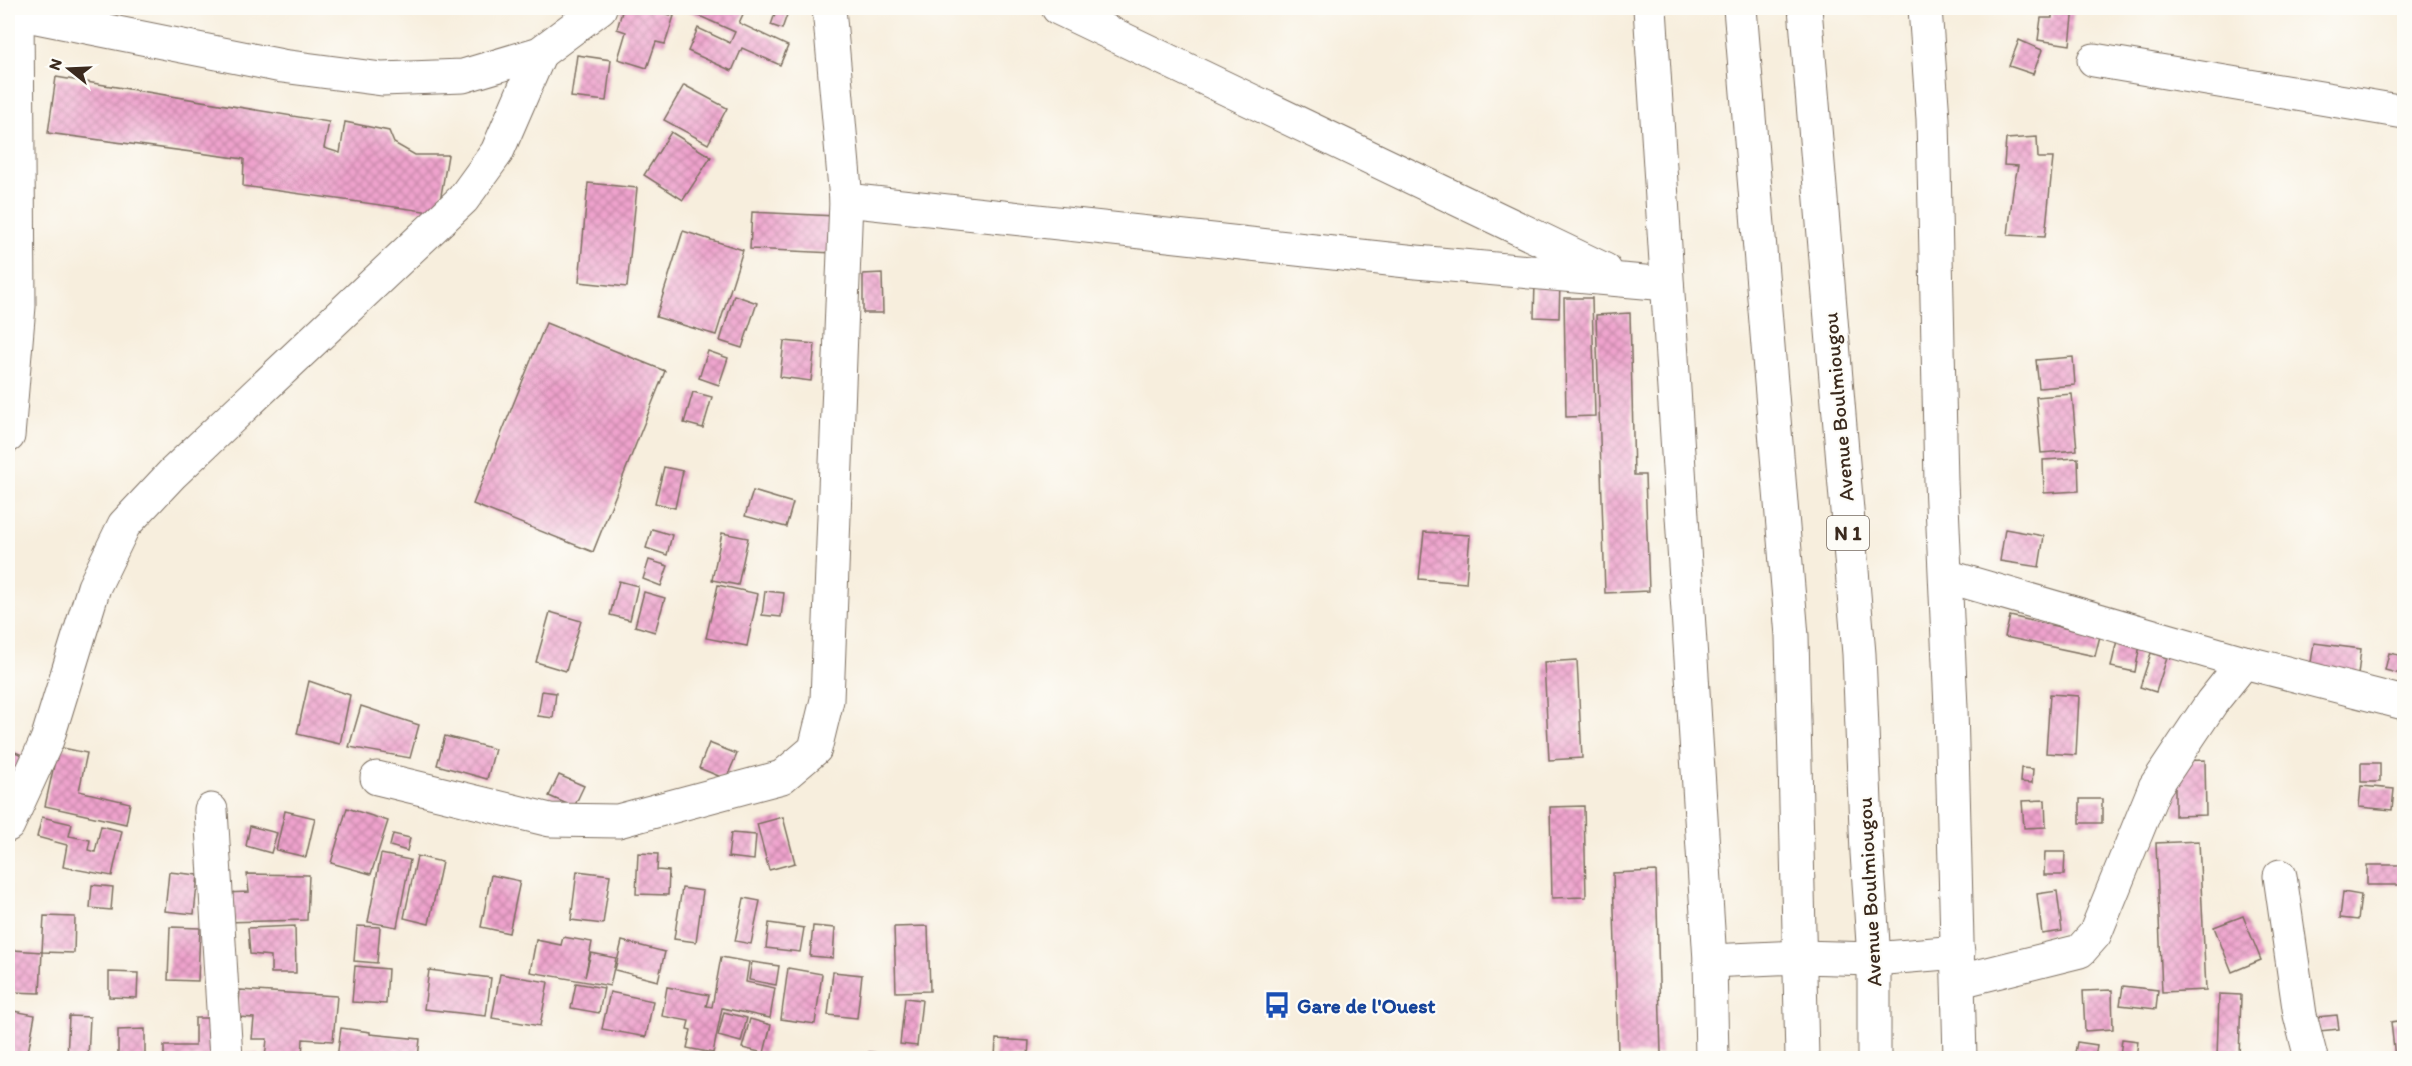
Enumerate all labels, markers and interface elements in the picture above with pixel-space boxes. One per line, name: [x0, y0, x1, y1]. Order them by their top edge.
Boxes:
north arrow: [39, 39, 99, 99]
text: N: [45, 56, 66, 73]
street label: Avenue Boulmiougou: [1817, 311, 1859, 503]
road number: N 1: [1827, 516, 1869, 550]
street label: Avenue Boulmiougou: [1852, 796, 1886, 987]
bus stop icon: Gare de l'Ouest: [1262, 990, 1292, 1020]
place label: Gare de l'Ouest: [1297, 993, 1436, 1018]

